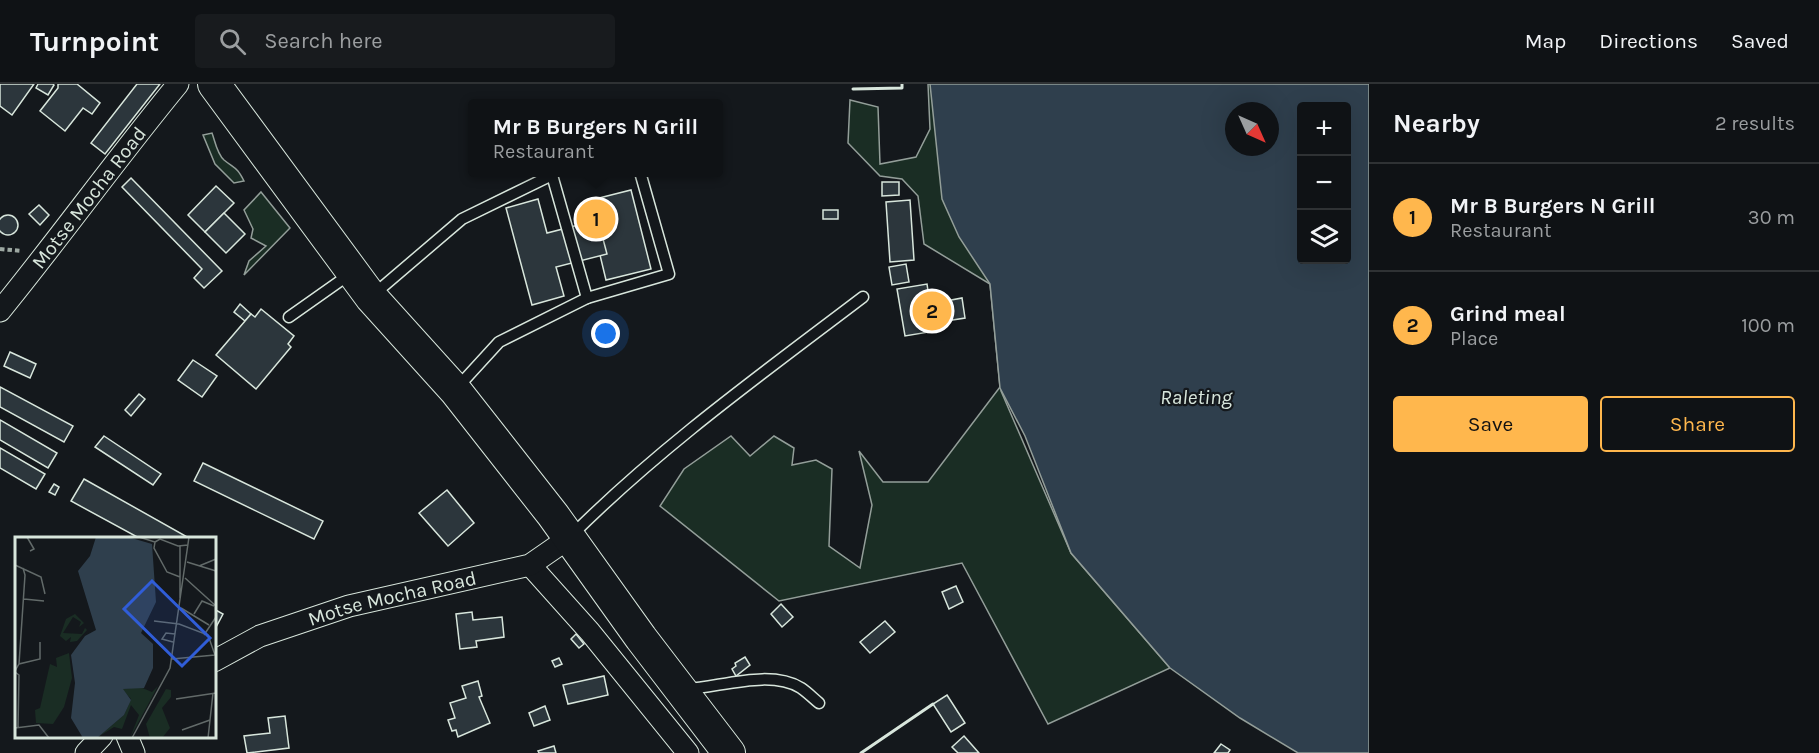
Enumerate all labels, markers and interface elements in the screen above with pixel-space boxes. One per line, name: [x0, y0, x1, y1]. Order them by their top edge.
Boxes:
search box: [195, 14, 615, 68]
text: Turnpoint: [30, 25, 159, 58]
icon: search: [216, 25, 249, 58]
text: Search here: [264, 28, 383, 54]
text: Map: [1525, 29, 1566, 53]
text: Directions: [1599, 29, 1698, 53]
text: Saved: [1731, 29, 1789, 53]
popup: [468, 99, 723, 177]
north arrow: [1225, 102, 1279, 156]
map controls: [1297, 102, 1351, 264]
button: +: [1297, 102, 1351, 156]
text: Nearby: [1393, 108, 1480, 139]
text: 2 results: [1715, 112, 1795, 135]
text: Mr B Burgers N Grill: [493, 114, 698, 140]
street label: Motse Mocha Road: [27, 122, 151, 273]
text: Restaurant: [493, 140, 594, 163]
button: −: [1297, 156, 1351, 210]
text: Mr B Burgers N Grill: [1450, 193, 1656, 219]
pin: 1: [576, 196, 616, 242]
text: 1: [1409, 206, 1416, 229]
text: 30 m: [1748, 206, 1795, 229]
button: layers: [1297, 210, 1351, 264]
text: Restaurant: [1450, 219, 1552, 242]
pin: 2: [912, 288, 952, 334]
text: Grind meal: [1450, 301, 1566, 327]
text: 2: [1406, 314, 1419, 337]
text: 100 m: [1741, 314, 1795, 337]
your location: [591, 319, 620, 348]
text: Place: [1450, 327, 1498, 350]
water label: Raleting: [1160, 385, 1233, 409]
button: Save: [1393, 396, 1588, 452]
button: Share: [1600, 396, 1795, 452]
inset map: [15, 537, 216, 738]
street label: Motse Mocha Road: [305, 566, 479, 631]

